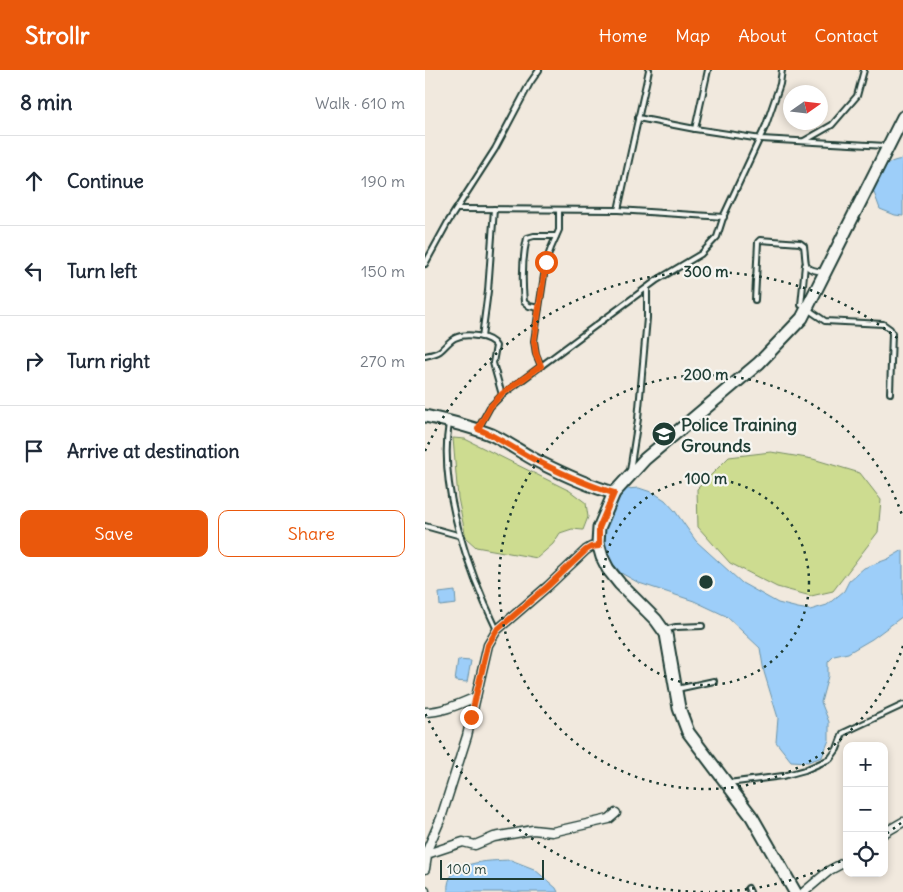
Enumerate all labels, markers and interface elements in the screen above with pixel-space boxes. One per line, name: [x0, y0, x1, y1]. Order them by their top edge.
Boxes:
text: Strollr: [25, 20, 90, 50]
text: Home: [599, 24, 647, 47]
text: Map: [675, 24, 710, 47]
text: About: [738, 24, 786, 47]
text: Contact: [814, 24, 878, 47]
north arrow: [783, 85, 828, 130]
text: 8 min: [20, 89, 72, 116]
text: Walk · 610 m: [315, 93, 405, 113]
icon: ahead: [20, 167, 48, 195]
text: Continue: [67, 169, 144, 193]
text: 190 m: [361, 171, 405, 191]
route start: [535, 251, 558, 274]
icon: left: [20, 257, 48, 285]
text: Turn left: [67, 259, 137, 283]
text: 150 m: [361, 261, 405, 281]
text: 300 m: [684, 262, 729, 281]
icon: right: [20, 347, 48, 375]
text: Turn right: [67, 349, 150, 373]
text: 270 m: [360, 351, 405, 371]
text: 200 m: [684, 365, 728, 384]
place label: Police Training Grounds: [681, 413, 797, 457]
school or university icon: Police Training Grounds: [651, 421, 677, 447]
icon: arrive: [20, 437, 48, 465]
text: Arrive at destination: [67, 439, 240, 463]
text: 100 m: [685, 469, 727, 488]
button: Save: [20, 510, 208, 557]
button: Share: [218, 510, 405, 557]
centre of rings: [697, 573, 715, 591]
route end: [460, 706, 483, 729]
map controls: [843, 742, 888, 877]
button: +: [843, 742, 888, 787]
button: −: [843, 787, 888, 832]
button: locate: [843, 832, 888, 877]
scale bar: [440, 857, 544, 880]
text: 100 m: [447, 860, 487, 878]

